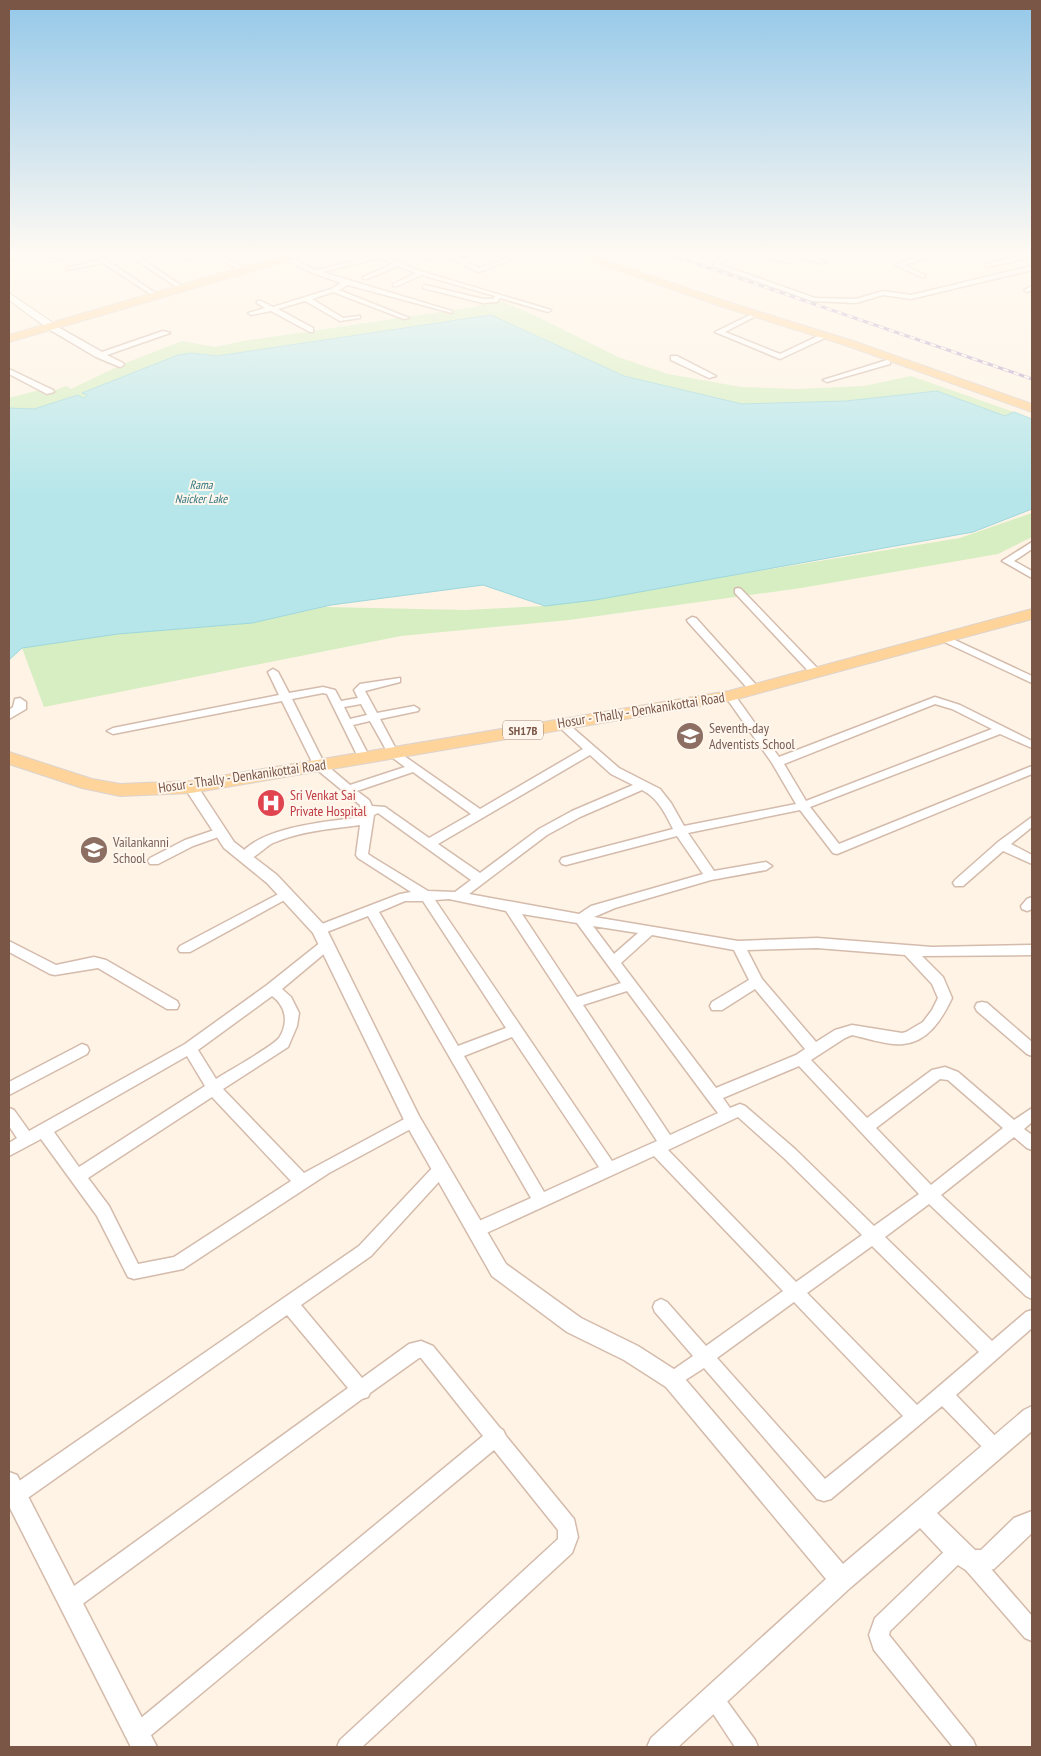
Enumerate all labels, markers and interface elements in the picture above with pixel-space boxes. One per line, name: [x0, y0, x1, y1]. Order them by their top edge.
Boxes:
water label: Rama Naicker Lake: [175, 477, 228, 506]
street label: Hosur - Thally - Denkanikottai Road: [556, 688, 726, 732]
place label: Seventh-day Adventists School: [709, 719, 795, 753]
road number: SH17B: [503, 720, 543, 740]
school or university icon: Seventh-day Adventists School: [675, 721, 705, 751]
street label: Hosur - Thally - Denkanikottai Road: [157, 755, 327, 797]
place label: Sri Venkat Sai Private Hospital: [290, 786, 367, 820]
hospital icon: Sri Venkat Sai Private Hospital: [256, 788, 286, 818]
place label: Vailankanni School: [112, 833, 169, 867]
school or university icon: Vailankanni School: [79, 835, 109, 865]

